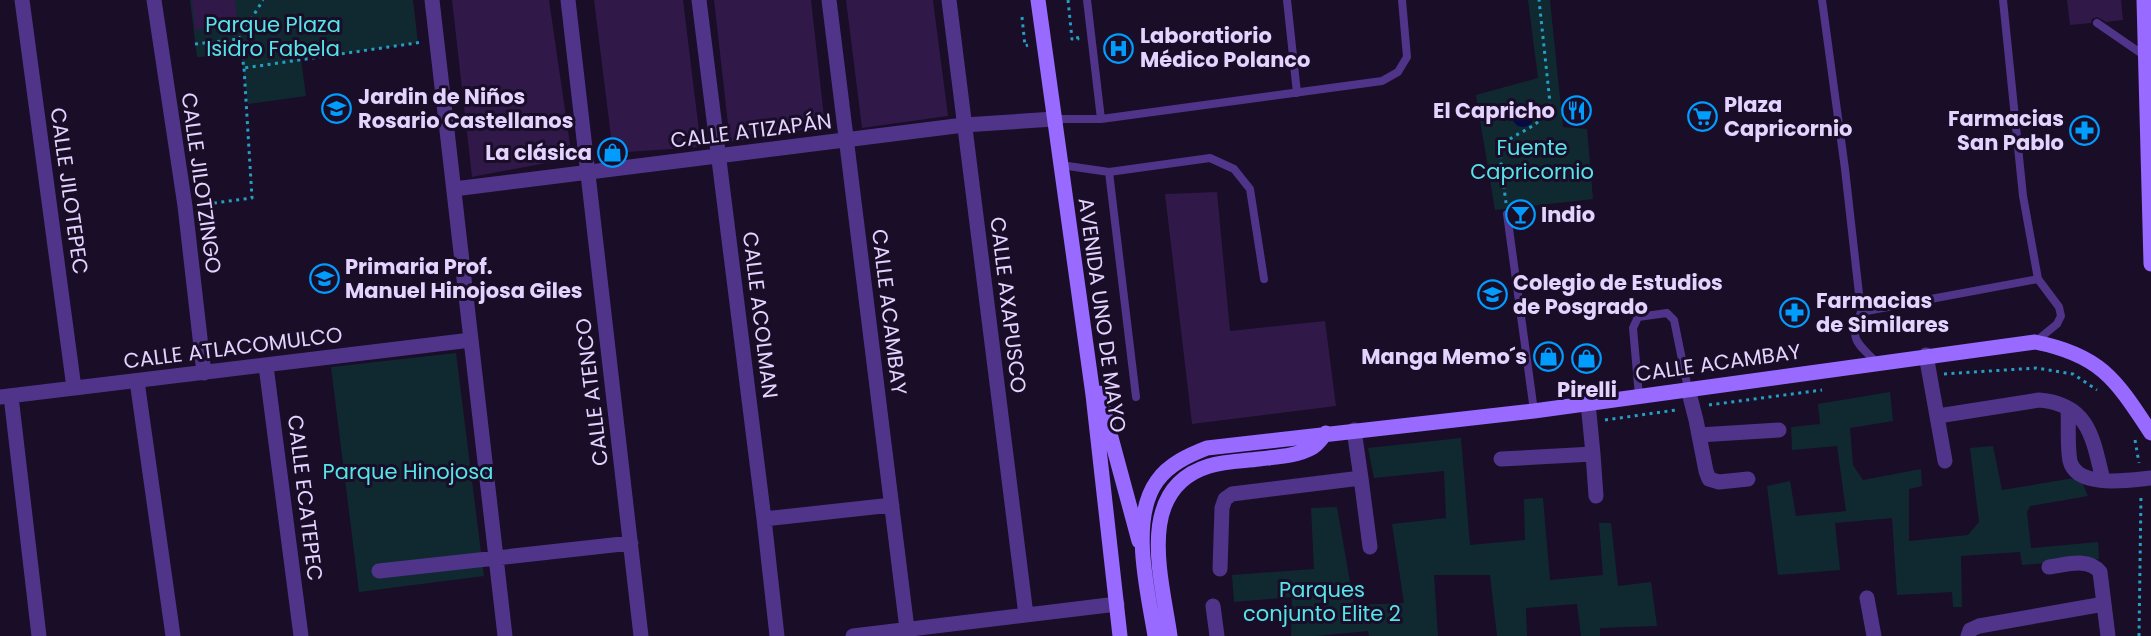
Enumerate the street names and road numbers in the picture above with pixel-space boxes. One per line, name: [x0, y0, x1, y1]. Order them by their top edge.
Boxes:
street label: CALLE JILOTZINGO: [174, 91, 229, 275]
street label: CALLE JILOTEPEC: [43, 106, 96, 276]
street label: CALLE ATIZAPÁN: [669, 106, 833, 155]
street label: AVENIDA UNO DE MAYO: [1072, 196, 1133, 434]
street label: CALLE AXAPUSCO: [983, 215, 1034, 395]
street label: CALLE ACAMBAY: [865, 227, 914, 396]
street label: CALLE ACOLMAN: [736, 230, 785, 400]
street label: CALLE ATENCO: [568, 317, 615, 468]
street label: CALLE ATLACOMULCO: [122, 320, 344, 375]
street label: CALLE ACAMBAY: [1633, 337, 1803, 388]
street label: CALLE ECATEPEC: [281, 413, 330, 583]

